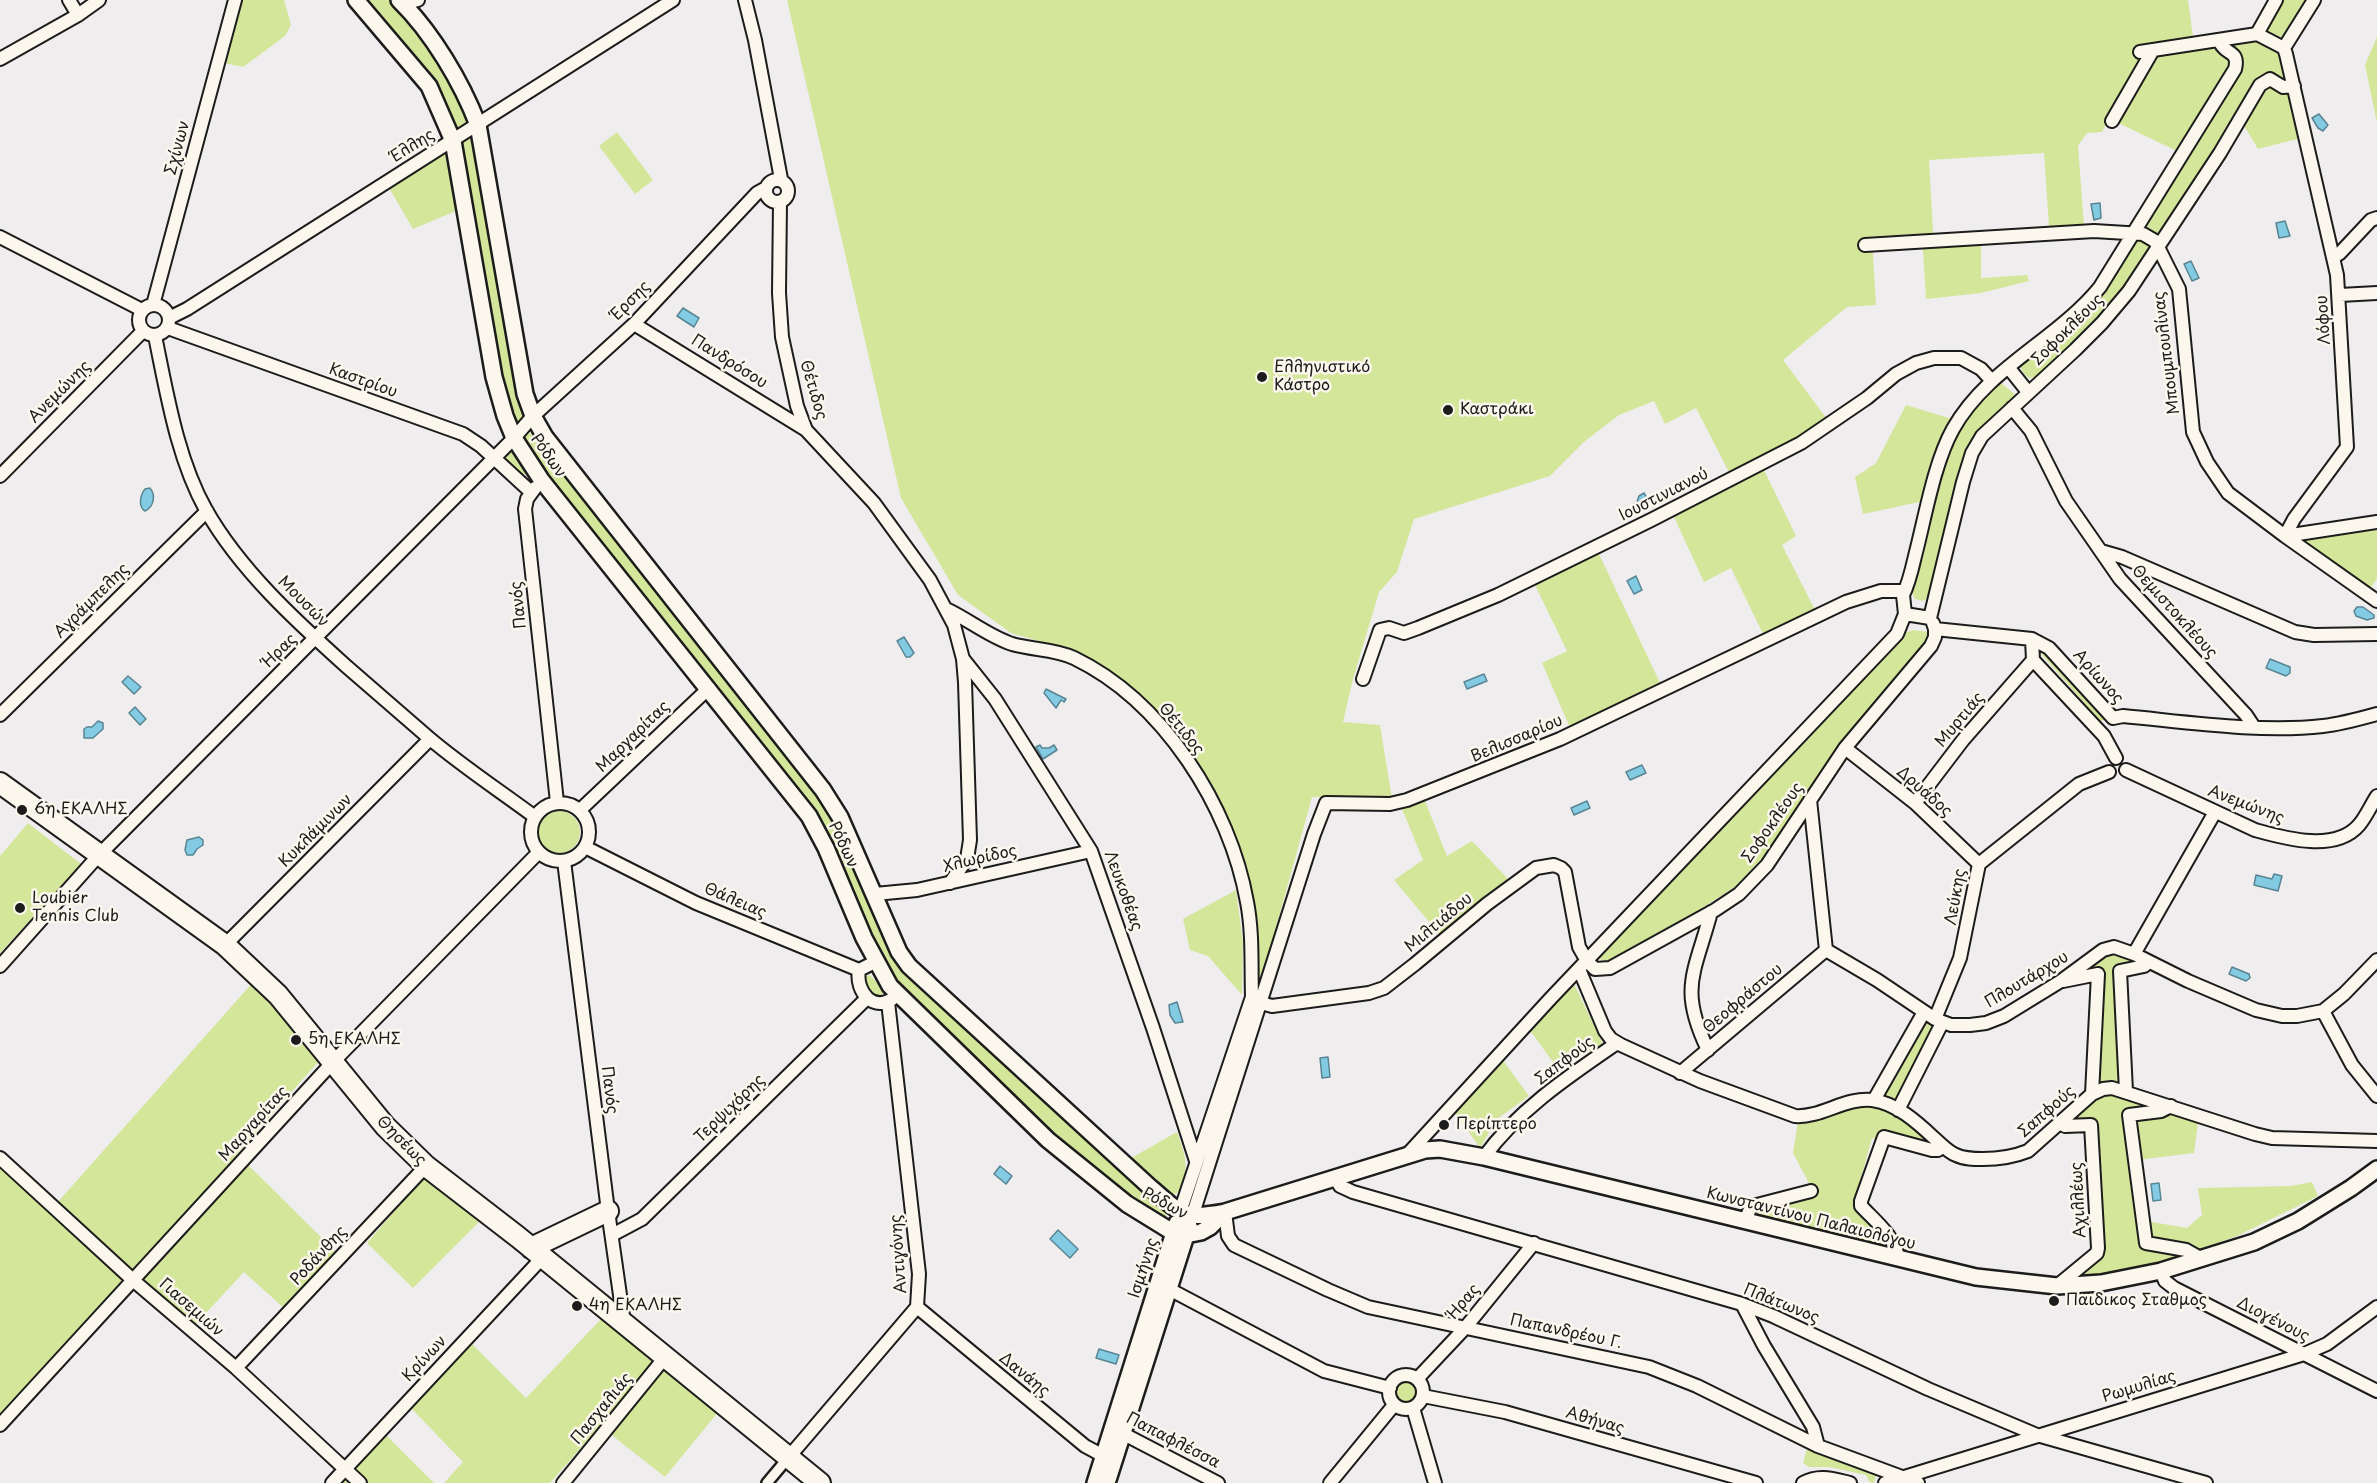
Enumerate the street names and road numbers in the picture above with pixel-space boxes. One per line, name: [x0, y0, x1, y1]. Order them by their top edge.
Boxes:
street label: Σχίνων: [162, 119, 194, 177]
street label: Έλλης: [388, 125, 438, 167]
street label: Έρσης: [607, 277, 655, 325]
street label: Σοφοκλέους: [2028, 290, 2108, 370]
street label: Μπουμπουλίνας: [2150, 291, 2184, 415]
street label: Λόφου: [2313, 294, 2335, 346]
street label: Πανδρόσου: [687, 331, 771, 393]
street label: Ανεμώνης: [25, 357, 95, 427]
street label: Θέτιδος: [795, 358, 831, 422]
street label: Καστρίου: [326, 360, 400, 402]
street label: Ρόδων: [526, 430, 570, 482]
street label: Ιουστινιανού: [1616, 464, 1712, 526]
street label: Αγράμπελης: [51, 560, 133, 642]
street label: Θεμιστοκλέους: [2127, 561, 2221, 663]
street label: Μουσών: [273, 572, 333, 632]
street label: Πανός: [507, 580, 531, 630]
street label: Ήρας: [259, 630, 301, 672]
street label: Αρίωνος: [2069, 646, 2127, 708]
street label: Μυρτιάς: [1931, 689, 1989, 751]
street label: Μαργαρίτας: [592, 697, 674, 777]
street label: Θέτιδος: [1154, 699, 1208, 759]
street label: Βελισσαρίου: [1468, 711, 1566, 767]
street label: Δρυάδος: [1892, 763, 1956, 821]
street label: Σοφοκλέους: [1738, 779, 1808, 867]
street label: Ανεμώνης: [2205, 782, 2287, 828]
street label: Κυκλάμινων: [275, 790, 357, 872]
street label: Ρόδων: [824, 819, 862, 871]
street label: Χλωρίδος: [941, 841, 1019, 877]
street label: Λευκοθέας: [1100, 848, 1146, 934]
street label: Λεύκης: [1942, 867, 1970, 927]
street label: Θάλειας: [701, 879, 769, 923]
street label: Μιλτιάδου: [1401, 889, 1477, 957]
street label: Πλουτάρχου: [1982, 948, 2072, 1012]
street label: Θεοφράστου: [1699, 960, 1787, 1038]
street label: Σαπφούς: [1532, 1033, 1598, 1089]
street label: Πανός: [597, 1065, 621, 1115]
street label: Τερψιχόρης: [691, 1071, 769, 1147]
street label: Μαργαρίτας: [215, 1082, 293, 1166]
street label: Σαπφούς: [2015, 1082, 2079, 1142]
street label: Θησέως: [372, 1112, 430, 1170]
street label: Αχιλλέως: [2067, 1162, 2091, 1238]
street label: Ρόδων: [1139, 1184, 1191, 1224]
street label: Κωνσταντίνου Παλαιολόγου: [1704, 1184, 1918, 1254]
street label: Αντιγόνης: [887, 1214, 911, 1294]
street label: Ροδάνθης: [287, 1222, 351, 1290]
street label: Ισμήνης: [1125, 1235, 1163, 1301]
street label: Γιασεμιών: [155, 1275, 227, 1341]
street label: Ήρας: [1444, 1280, 1484, 1324]
street label: Πλάτωνος: [1740, 1280, 1822, 1328]
street label: Διογένους: [2233, 1294, 2313, 1346]
street label: Παπανδρέου Γ.: [1508, 1311, 1624, 1353]
street label: Κρίνων: [399, 1332, 451, 1386]
street label: Δανάης: [995, 1349, 1053, 1401]
street label: Ρωμυλίας: [2100, 1367, 2178, 1407]
street label: Πασχαλιάς: [567, 1369, 637, 1449]
street label: Αθήνας: [1564, 1404, 1626, 1438]
street label: Παπαφλέσσα: [1123, 1409, 1223, 1473]

